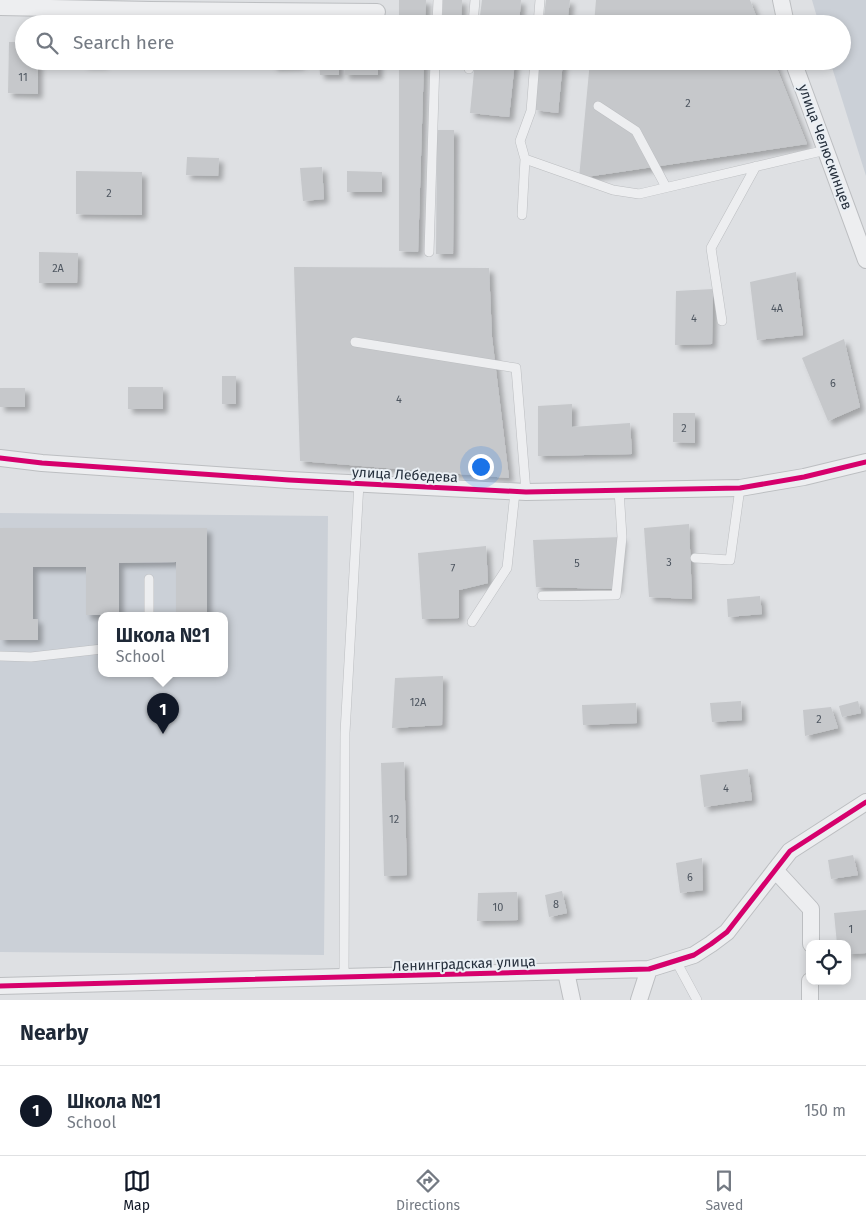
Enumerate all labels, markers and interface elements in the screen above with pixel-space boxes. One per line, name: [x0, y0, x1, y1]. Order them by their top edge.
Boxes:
search box: [15, 15, 851, 70]
icon: search: [33, 29, 61, 57]
text: Search here: [73, 31, 174, 54]
house number: 11: [18, 71, 28, 84]
street label: улица Челюскинцев: [794, 82, 856, 212]
house number: 2: [685, 97, 691, 110]
house number: 2: [106, 187, 112, 200]
house number: 2А: [52, 262, 65, 275]
house number: 4А: [771, 302, 784, 315]
house number: 4: [691, 312, 697, 325]
house number: 6: [830, 377, 836, 390]
house number: 4: [396, 393, 402, 406]
house number: 2: [681, 422, 687, 435]
your location: [468, 454, 494, 480]
street label: улица Лебедева: [352, 464, 458, 486]
house number: 3: [666, 556, 672, 569]
house number: 5: [574, 557, 580, 570]
house number: 7: [451, 562, 456, 575]
popup: [98, 612, 228, 677]
text: Школа №1: [116, 624, 210, 647]
text: School: [116, 647, 165, 666]
pin: 1: [147, 693, 179, 734]
house number: 12А: [410, 696, 427, 709]
house number: 2: [816, 713, 822, 726]
house number: 4: [723, 782, 729, 795]
house number: 12: [389, 813, 399, 826]
house number: 6: [687, 871, 693, 884]
house number: 8: [553, 898, 559, 911]
house number: 10: [493, 901, 503, 914]
house number: 1: [849, 923, 853, 936]
map controls: [806, 940, 851, 985]
button: locate: [806, 940, 851, 985]
street label: Ленинградская улица: [392, 953, 536, 975]
text: Nearby: [20, 1020, 88, 1046]
text: Школа №1: [67, 1090, 161, 1113]
text: 1: [32, 1101, 40, 1120]
text: 150 m: [804, 1101, 846, 1120]
text: School: [67, 1113, 116, 1132]
tab: Map: [123, 1167, 151, 1214]
tab: Directions: [396, 1167, 460, 1214]
tab: Saved: [705, 1167, 743, 1214]

